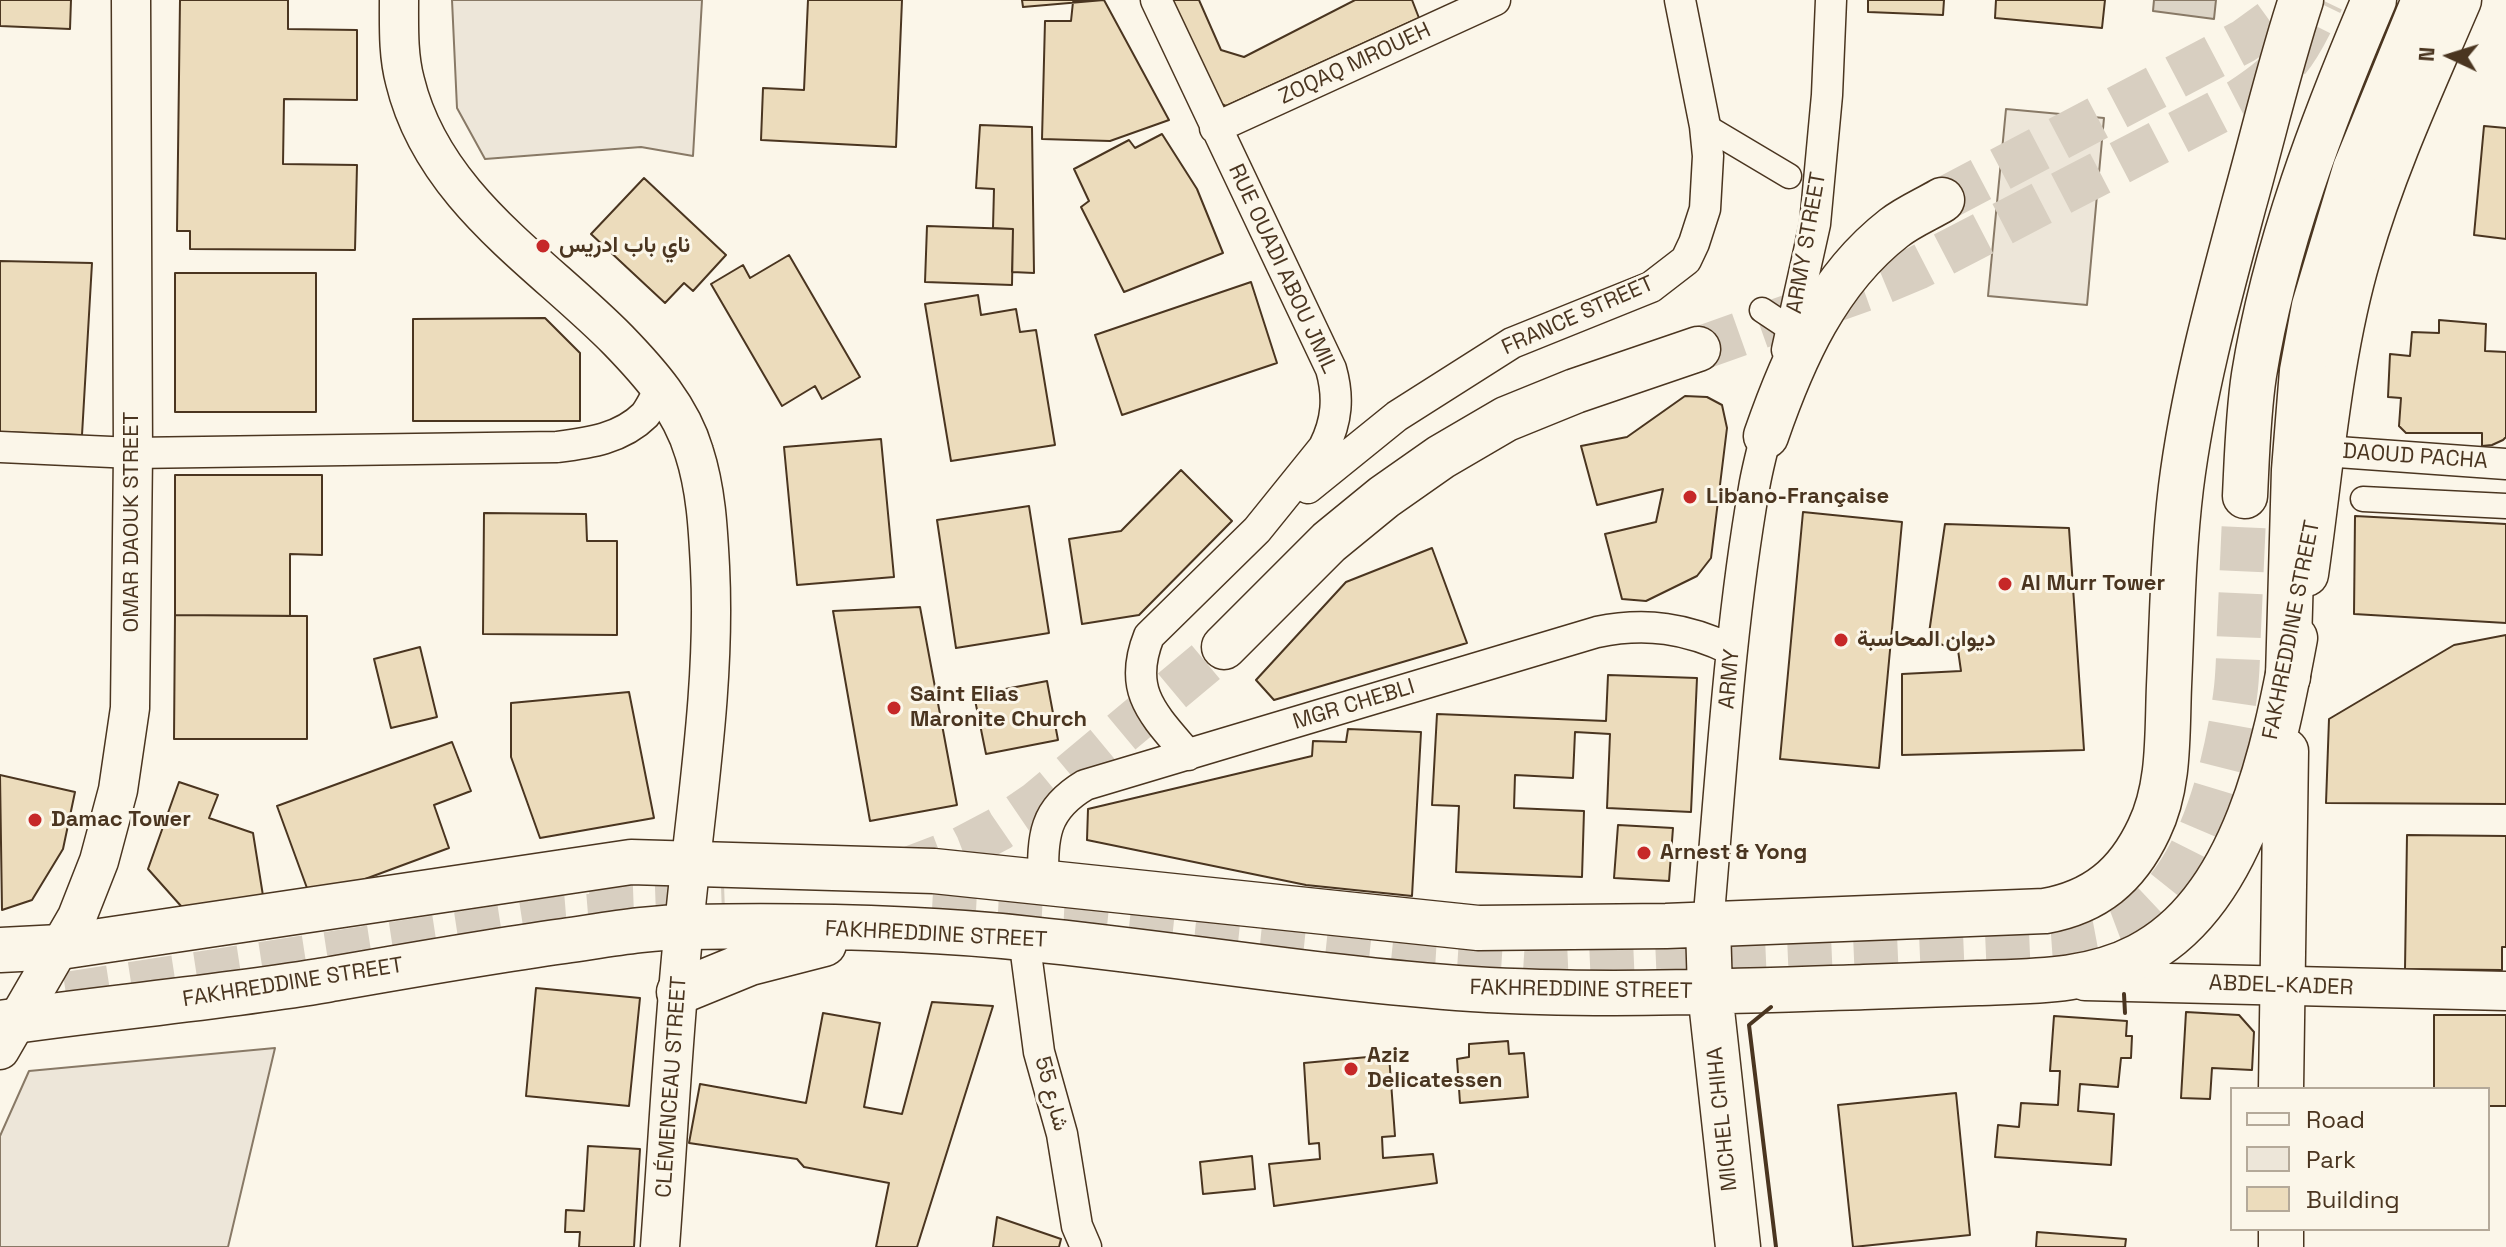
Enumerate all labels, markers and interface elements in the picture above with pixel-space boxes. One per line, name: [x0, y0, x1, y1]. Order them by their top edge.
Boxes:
north arrow: [2410, 16, 2490, 96]
street label: ZOQAQ MROUEH: [1275, 17, 1435, 111]
text: N: [2412, 46, 2441, 63]
street label: RUE OUADI ABOU JMIL: [1222, 160, 1342, 378]
street label: ARMY STREET: [1782, 170, 1832, 316]
place label: ناي باب ادريس: [559, 233, 690, 259]
marker: ناي باب ادريس: [534, 237, 552, 255]
street label: FRANCE STREET: [1498, 271, 1658, 361]
street label: OMAR DAOUK STREET: [119, 412, 145, 632]
street label: DAOUD PACHA: [2341, 439, 2489, 475]
place label: Libano-Française: [1706, 484, 1889, 510]
marker: Libano-Française: [1681, 488, 1699, 506]
street label: FAKHREDDINE STREET: [2258, 518, 2326, 742]
place label: Al Murr Tower: [2021, 571, 2165, 597]
marker: Al Murr Tower: [1996, 575, 2014, 593]
place label: ديوان المحاسبة: [1857, 627, 1996, 653]
marker: ديوان المحاسبة: [1832, 631, 1850, 649]
street label: ARMY: [1714, 648, 1746, 710]
street label: MGR CHEBLI: [1290, 674, 1418, 736]
place label: Saint Elias Maronite Church: [910, 682, 1087, 734]
marker: Saint Elias Maronite Church: [885, 699, 903, 717]
place label: Damac Tower: [51, 807, 191, 833]
marker: Damac Tower: [26, 811, 44, 829]
place label: Arnest & Yong: [1660, 840, 1807, 866]
marker: Arnest & Yong: [1635, 844, 1653, 862]
street label: FAKHREDDINE STREET: [824, 916, 1048, 954]
street label: FAKHREDDINE STREET: [181, 953, 405, 1013]
street label: ABDEL-KADER: [2208, 970, 2354, 1002]
street label: CLÉMENCEAU STREET: [651, 975, 693, 1199]
street label: FAKHREDDINE STREET: [1469, 975, 1693, 1005]
place label: Aziz Delicatessen: [1367, 1043, 1502, 1094]
street label: MICHEL CHIHA: [1702, 1045, 1744, 1193]
street label: شارع 55: [1028, 1054, 1074, 1134]
marker: Aziz Delicatessen: [1342, 1060, 1360, 1078]
legend: [2230, 1087, 2490, 1231]
text: Road: [2306, 1104, 2365, 1135]
text: Park: [2306, 1144, 2356, 1175]
text: Building: [2306, 1184, 2400, 1215]

